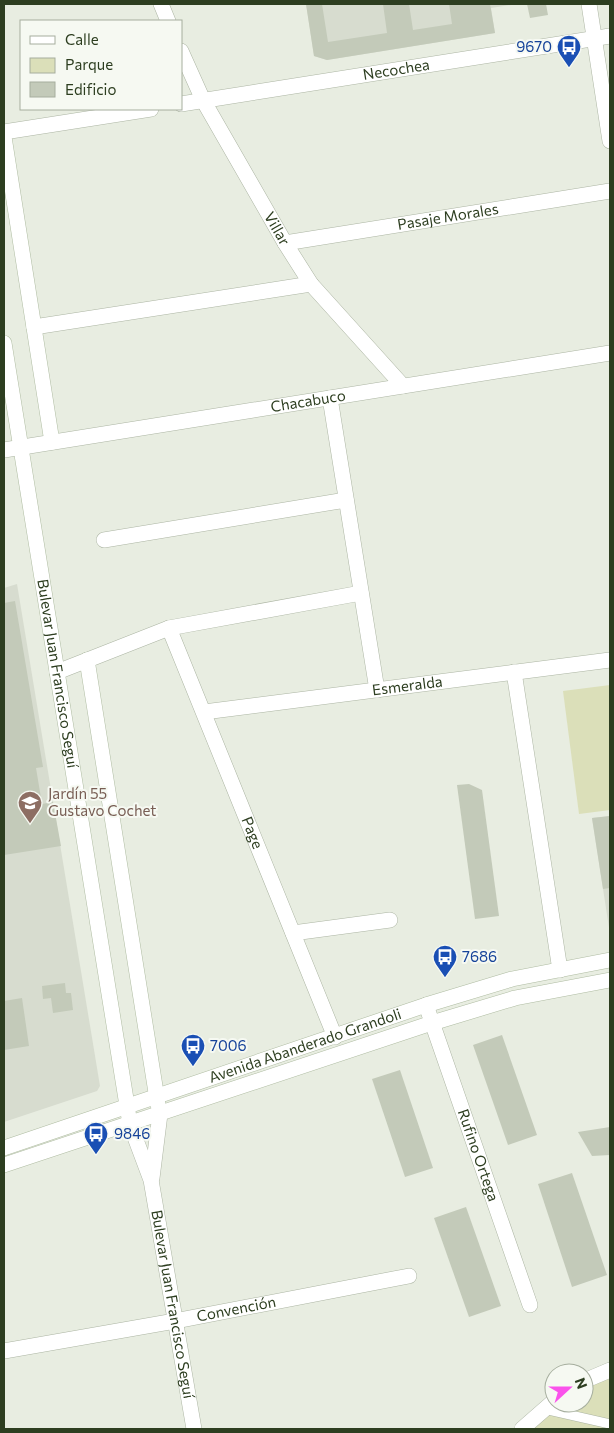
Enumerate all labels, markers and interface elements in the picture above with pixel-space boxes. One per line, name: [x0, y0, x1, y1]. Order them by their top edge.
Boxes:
legend: [20, 20, 182, 110]
text: Calle: [65, 30, 99, 48]
bus stop icon: 9670: [556, 34, 582, 68]
place label: 9670: [516, 37, 552, 55]
text: Parque: [65, 55, 113, 73]
street label: Necochea: [361, 55, 431, 83]
text: Edificio: [65, 80, 116, 98]
street label: Pasaje Morales: [396, 199, 500, 233]
street label: Villar: [261, 208, 294, 248]
street label: Chacabuco: [269, 385, 347, 415]
street label: Bulevar Juan Francisco Seguí: [34, 578, 83, 771]
street label: Esmeralda: [371, 672, 443, 698]
place label: Jardín 55 Gustavo Cochet: [48, 784, 156, 819]
school or university icon: Jardín 55 Gustavo Cochet: [17, 790, 43, 824]
street label: Page: [238, 814, 268, 851]
bus stop icon: 7686: [432, 944, 458, 978]
place label: 7686: [462, 947, 497, 965]
street label: Avenida Abanderado Grandoli: [206, 1004, 403, 1086]
bus stop icon: 7006: [180, 1033, 206, 1067]
place label: 7006: [210, 1036, 247, 1054]
street label: Rufino Ortega: [455, 1106, 503, 1204]
bus stop icon: 9846: [83, 1121, 109, 1155]
place label: 9846: [114, 1124, 150, 1142]
street label: Bulevar Juan Francisco Seguí: [148, 1208, 199, 1401]
street label: Convención: [195, 1292, 277, 1325]
north arrow: [544, 1363, 594, 1413]
text: N: [572, 1375, 591, 1391]

